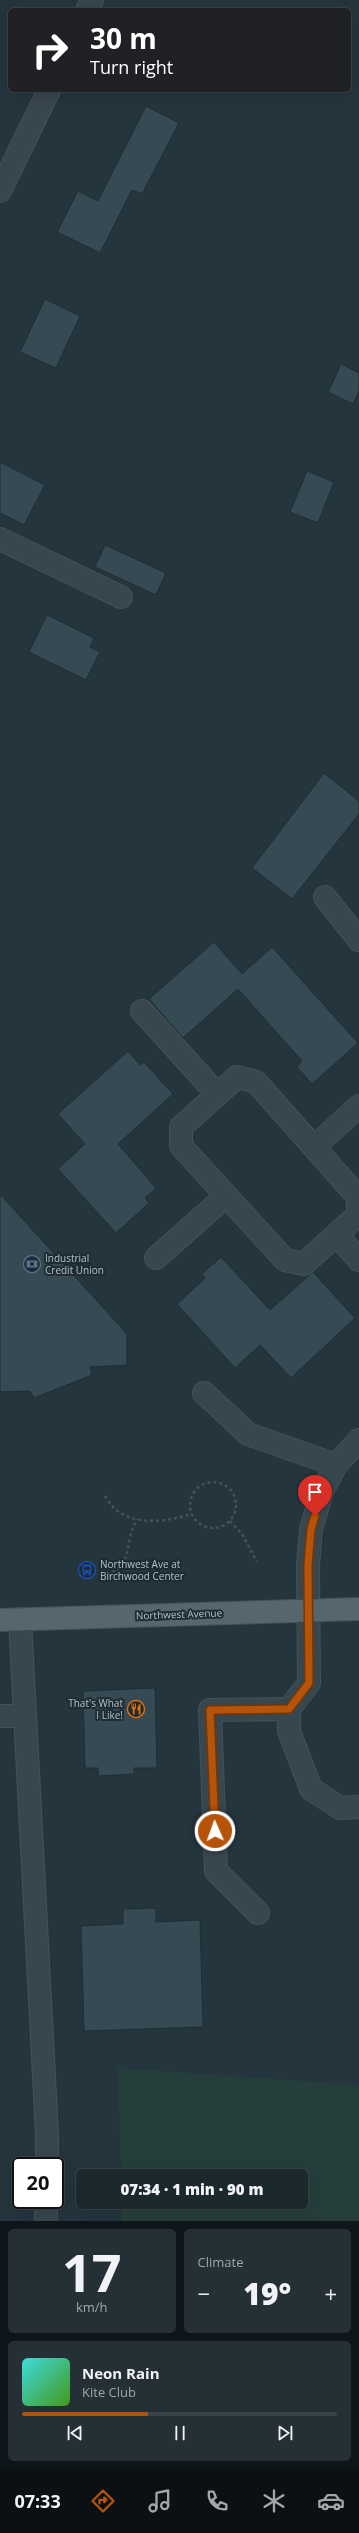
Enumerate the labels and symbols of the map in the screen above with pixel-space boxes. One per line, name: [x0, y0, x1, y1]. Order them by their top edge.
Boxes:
place label: Industrial Credit Union: [45, 1251, 104, 1277]
bank icon: Industrial Credit Union: [22, 1254, 42, 1274]
pin: [298, 1475, 332, 1516]
place label: Northwest Ave at Birchwood Center: [100, 1557, 184, 1583]
bus stop icon: Northwest Ave at Birchwood Center: [77, 1560, 97, 1580]
street label: Northwest Avenue: [136, 1605, 223, 1623]
place label: That's What I Like!: [68, 1696, 123, 1722]
restaurant icon: That's What I Like!: [126, 1699, 146, 1719]
position arrow: [194, 1810, 236, 1852]
speed limit sign: 20: [12, 2157, 64, 2209]

